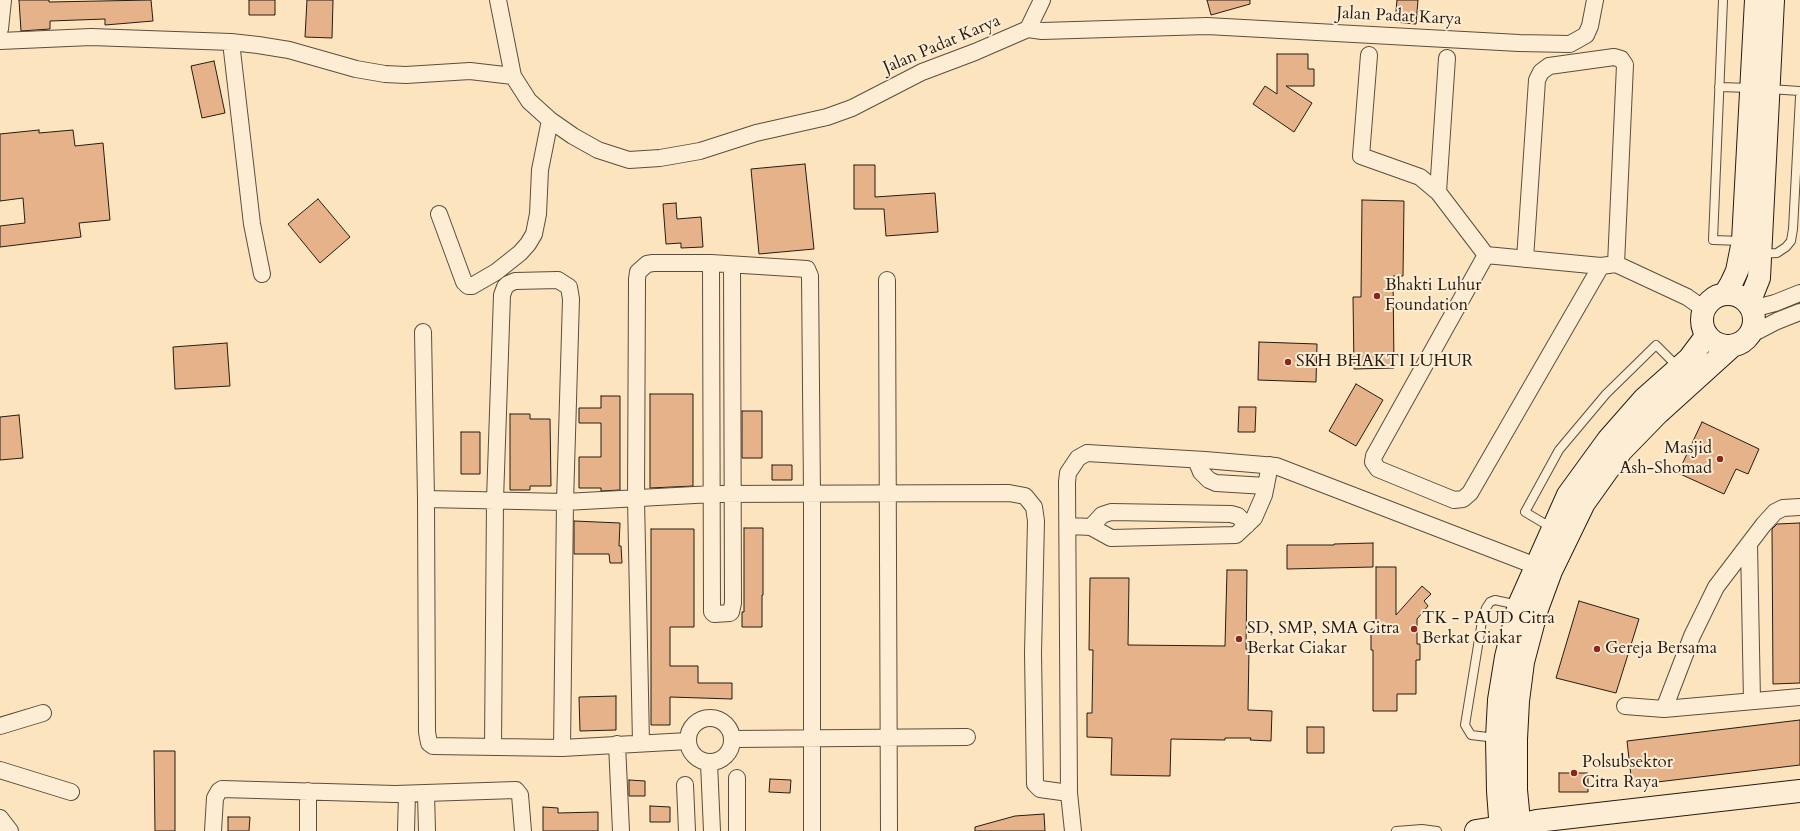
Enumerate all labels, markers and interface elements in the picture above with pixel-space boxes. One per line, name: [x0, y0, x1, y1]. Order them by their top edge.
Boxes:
street label: Jalan Padat Karya: [1336, 4, 1462, 30]
street label: Jalan Padat Karya: [880, 11, 1004, 79]
place label: Bhakti Luhur Foundation: [1385, 276, 1482, 316]
marker: Bhakti Luhur Foundation: [1372, 291, 1382, 301]
place label: SKH BHAKTI LUHUR: [1296, 352, 1473, 372]
marker: SKH BHAKTI LUHUR: [1283, 357, 1293, 367]
place label: Masjid Ash-Shomad: [1620, 439, 1712, 479]
marker: Masjid Ash-Shomad: [1715, 454, 1725, 464]
place label: TK - PAUD Citra Berkat Ciakar: [1422, 609, 1555, 649]
place label: SD, SMP, SMA Citra Berkat Ciakar: [1247, 619, 1400, 659]
marker: TK - PAUD Citra Berkat Ciakar: [1409, 624, 1419, 634]
marker: SD, SMP, SMA Citra Berkat Ciakar: [1234, 634, 1244, 644]
place label: Gereja Bersama: [1605, 639, 1717, 659]
marker: Gereja Bersama: [1592, 644, 1602, 654]
place label: Polsubsektor Citra Raya: [1582, 753, 1673, 793]
marker: Polsubsektor Citra Raya: [1569, 768, 1579, 778]

